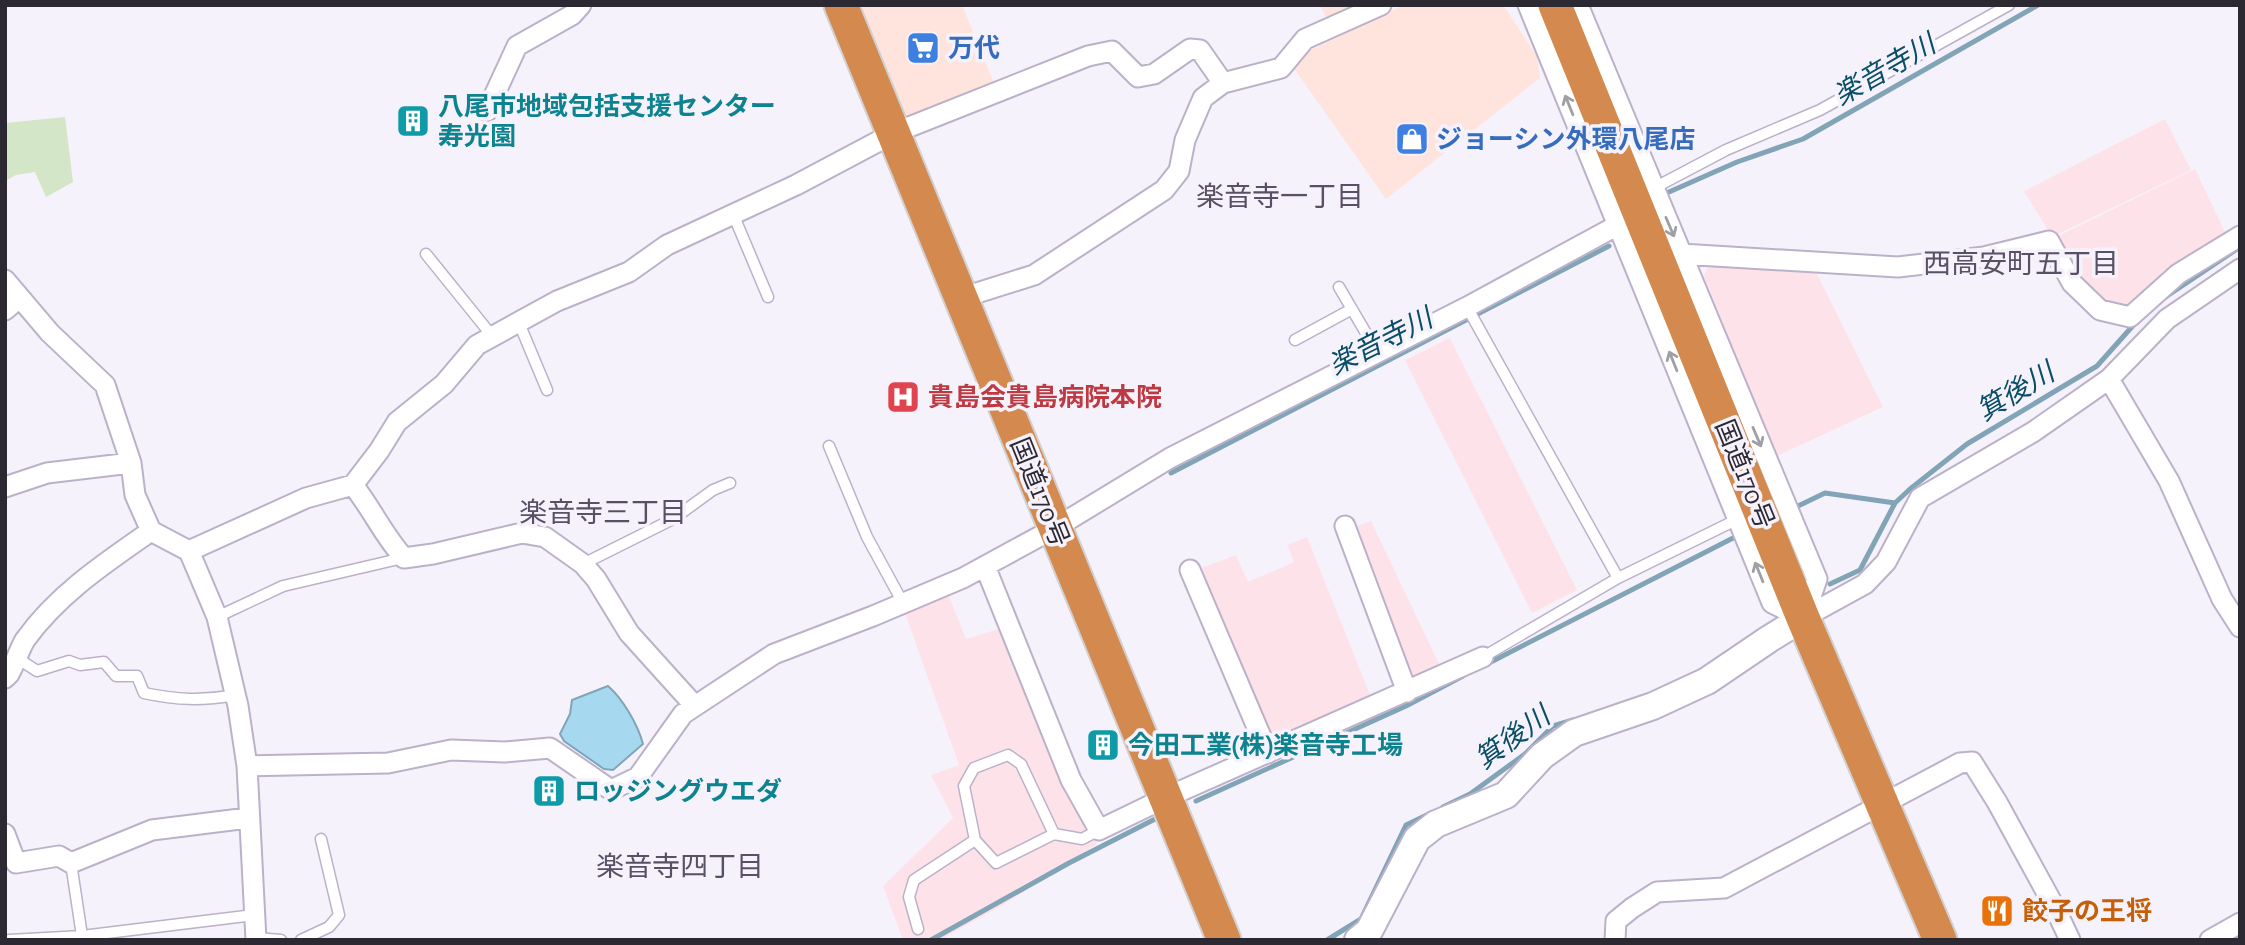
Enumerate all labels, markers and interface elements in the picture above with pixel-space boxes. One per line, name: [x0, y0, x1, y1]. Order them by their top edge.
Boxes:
water label: 楽音寺川: [1827, 26, 1944, 112]
supermarket icon: 万代: [904, 29, 942, 67]
place label: 万代: [948, 32, 1000, 64]
place label: 八尾市地域包括支援センター 寿光園: [438, 90, 776, 152]
one-way arrow: [1561, 95, 1574, 117]
building icon: 八尾市地域包括支援センター 寿光園: [394, 102, 432, 140]
shop icon: ジョーシン外環八尾店: [1393, 120, 1431, 158]
place label: ジョーシン外環八尾店: [1436, 123, 1695, 155]
district label: 楽音寺一丁目: [1196, 180, 1364, 213]
one-way arrow: [1664, 215, 1677, 237]
district label: 西高安町五丁目: [1923, 247, 2119, 280]
water label: 楽音寺川: [1323, 300, 1440, 382]
one-way arrow: [1666, 351, 1679, 373]
water label: 箕後川: [1971, 354, 2062, 427]
hospital icon: 貴島会貴島病院本院: [884, 378, 922, 416]
place label: 貴島会貴島病院本院: [928, 381, 1162, 413]
street label: 国道170号: [1709, 415, 1781, 533]
one-way arrow: [1752, 425, 1765, 447]
street label: 国道170号: [1004, 433, 1076, 551]
district label: 楽音寺三丁目: [519, 496, 687, 529]
one-way arrow: [1752, 561, 1765, 583]
water label: 箕後川: [1469, 698, 1558, 775]
building icon: 今田工業(株)楽音寺工場: [1084, 726, 1122, 764]
place label: 今田工業(株)楽音寺工場: [1128, 729, 1403, 761]
building icon: ロッジングウエダ: [530, 772, 568, 810]
place label: ロッジングウエダ: [574, 775, 782, 807]
district label: 楽音寺四丁目: [596, 850, 764, 883]
restaurant icon: 餃子の王将: [1978, 892, 2016, 930]
place label: 餃子の王将: [2022, 895, 2152, 927]

